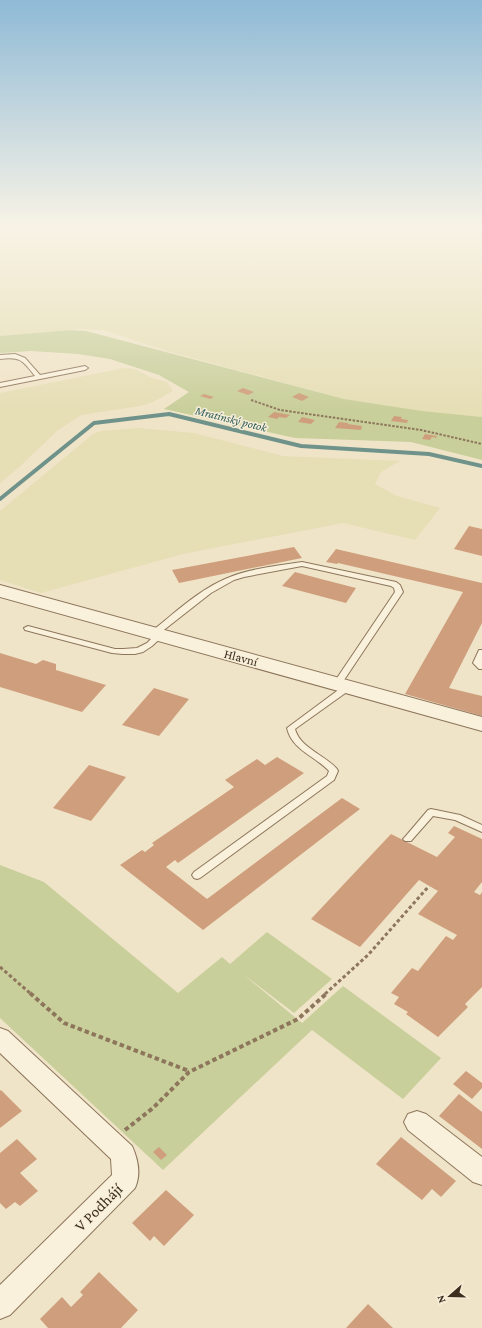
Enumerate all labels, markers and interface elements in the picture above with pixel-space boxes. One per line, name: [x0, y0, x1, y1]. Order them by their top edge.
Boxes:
water label: Mratínský potok: [193, 403, 269, 435]
street label: Hlavní: [222, 646, 260, 669]
street label: V Podhájí: [71, 1179, 127, 1235]
north arrow: [430, 1276, 470, 1316]
text: N: [434, 1293, 448, 1305]

